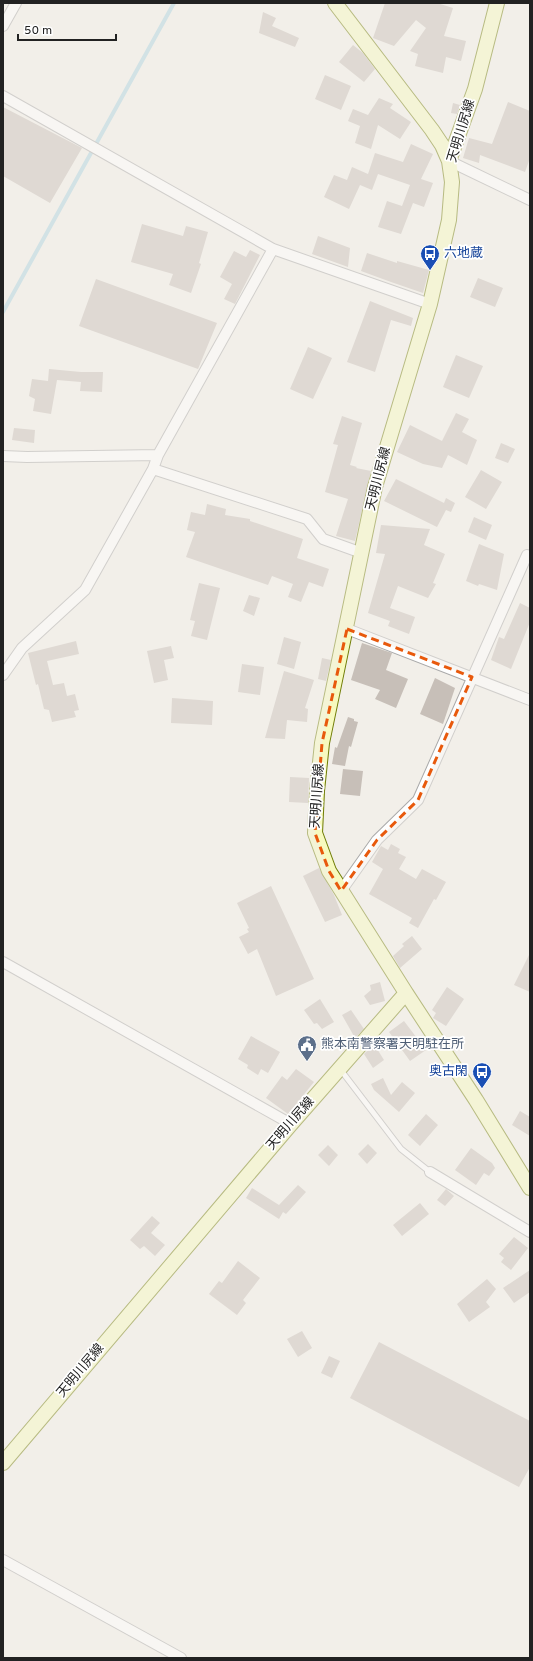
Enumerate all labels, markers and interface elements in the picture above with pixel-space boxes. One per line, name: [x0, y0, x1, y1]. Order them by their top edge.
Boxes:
scale bar: [18, 16, 116, 42]
text: 50 m: [24, 23, 52, 39]
street label: 天明川尻線: [444, 97, 479, 164]
bus stop icon: 六地蔵: [419, 243, 441, 271]
place label: 六地蔵: [444, 246, 483, 262]
street label: 天明川尻線: [362, 445, 395, 512]
street label: 天明川尻線: [307, 763, 328, 829]
public building icon: 熊本南警察署天明駐在所: [296, 1034, 318, 1062]
place label: 熊本南警察署天明駐在所: [321, 1036, 464, 1053]
bus stop icon: 奥古閑: [471, 1061, 493, 1089]
place label: 奥古閑: [429, 1064, 468, 1080]
street label: 天明川尻線: [263, 1094, 318, 1154]
street label: 天明川尻線: [53, 1340, 108, 1401]

